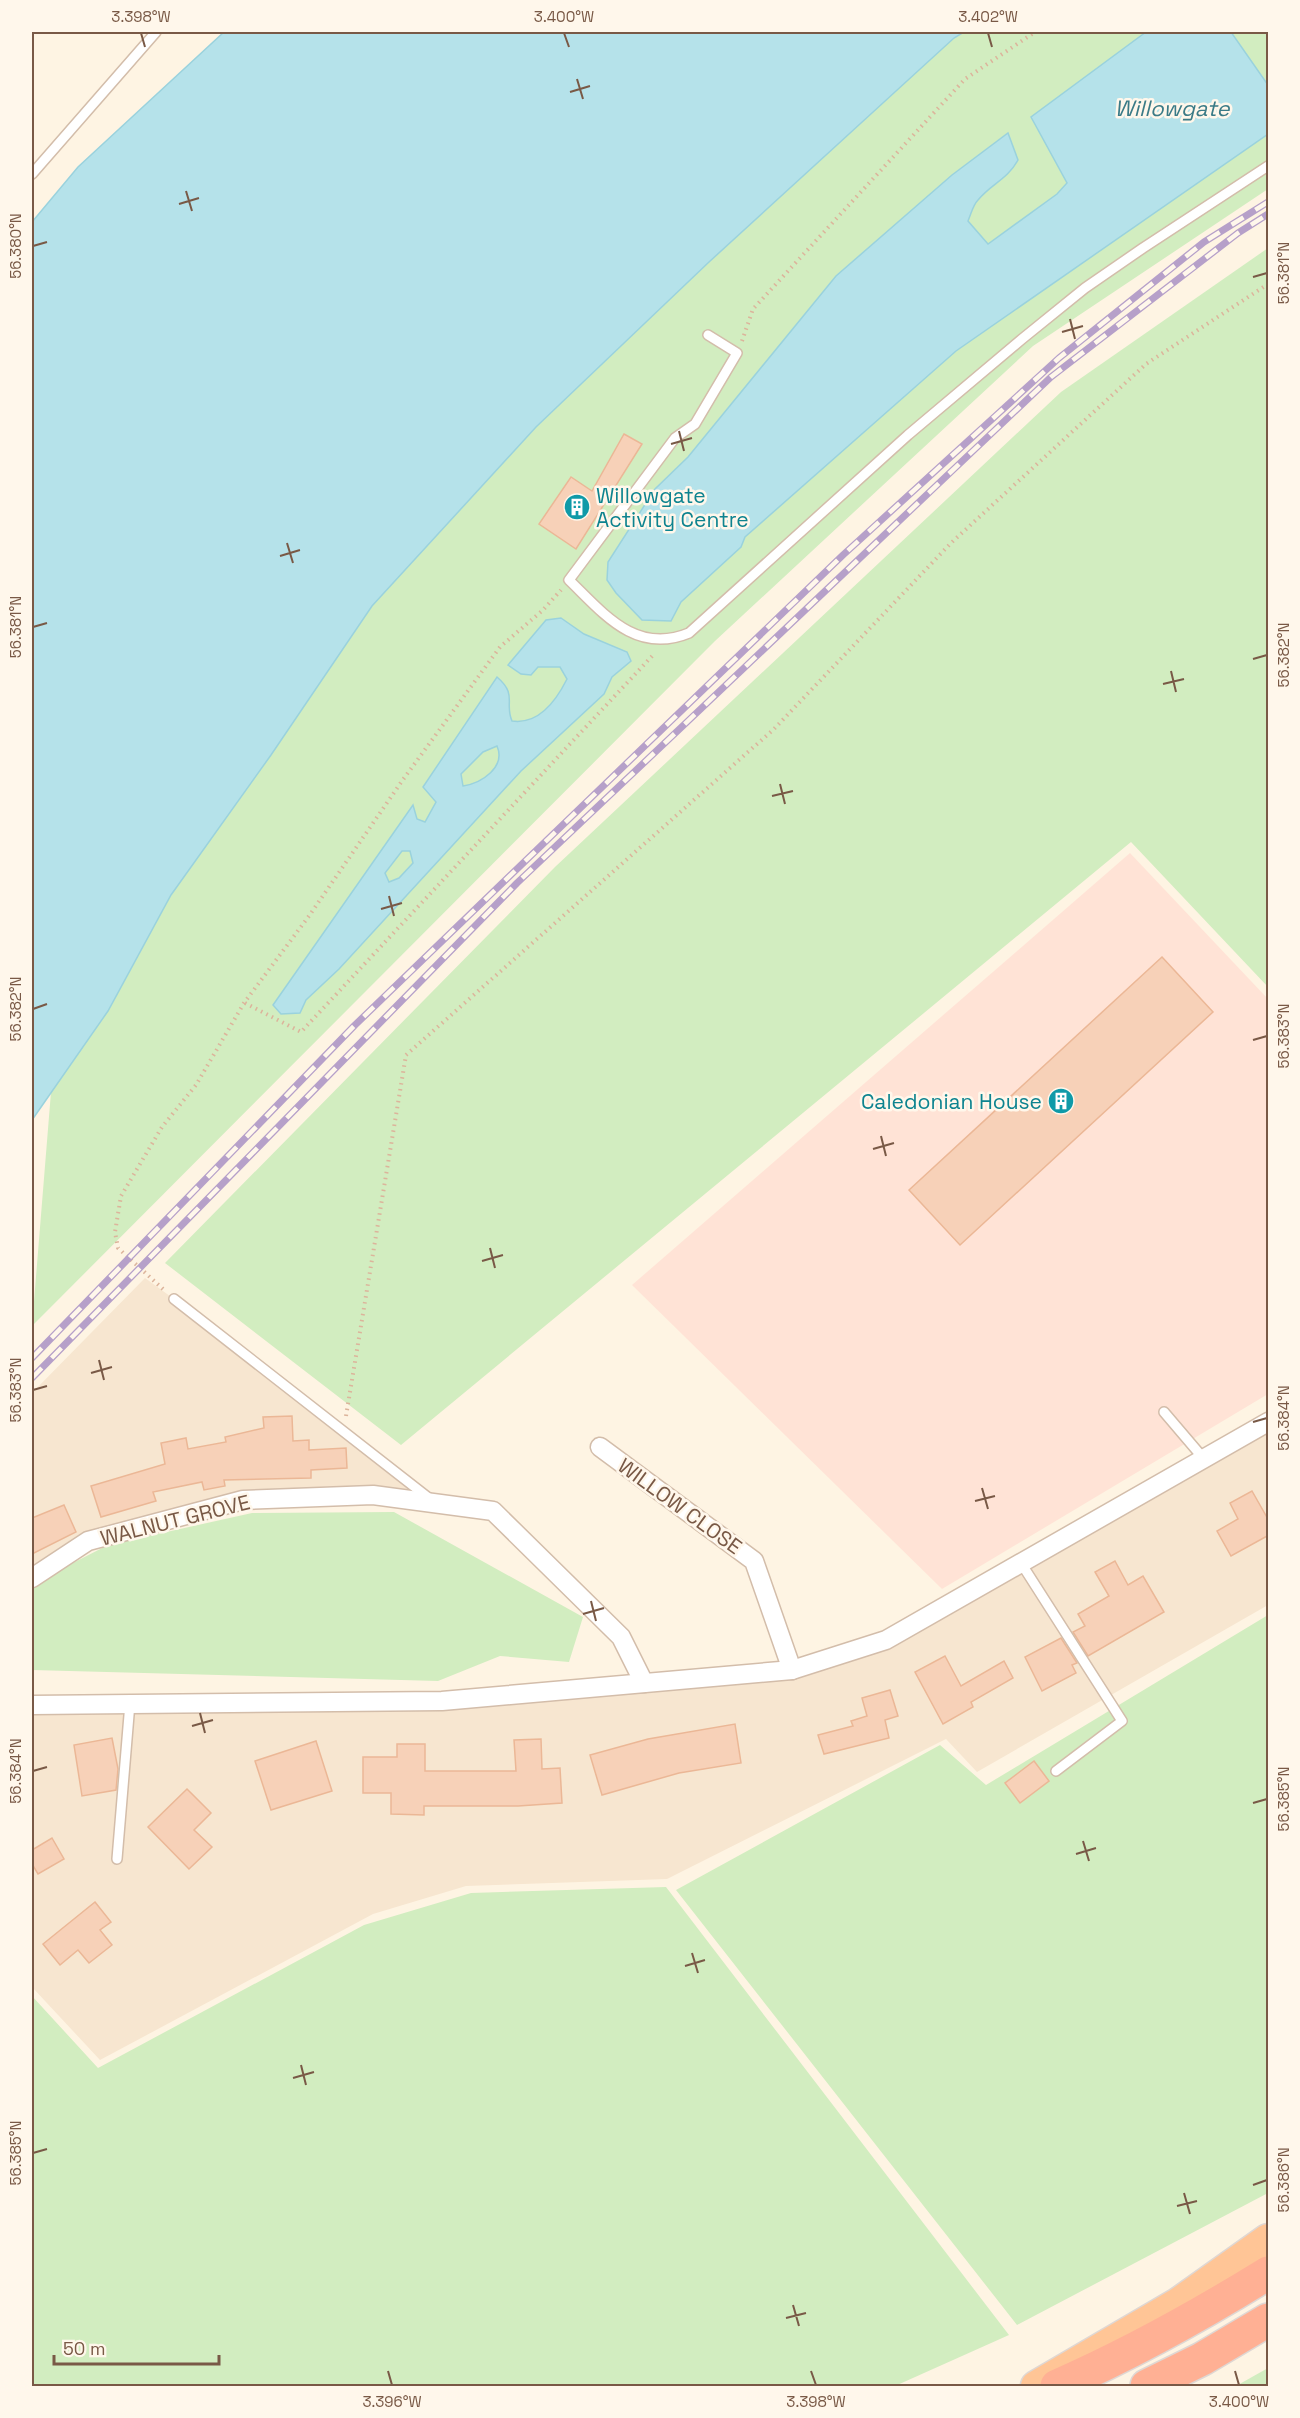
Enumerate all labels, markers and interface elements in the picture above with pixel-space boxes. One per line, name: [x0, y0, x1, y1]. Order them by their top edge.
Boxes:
text: 3.398°W: [111, 7, 171, 26]
text: 3.400°W: [534, 7, 594, 26]
text: 3.402°W: [958, 7, 1018, 26]
water label: Willowgate: [1114, 94, 1230, 122]
text: 56.380°N: [6, 213, 25, 279]
text: 56.381°N: [1274, 242, 1293, 304]
place label: Willowgate Activity Centre: [596, 482, 749, 533]
building icon: Willowgate Activity Centre: [562, 492, 592, 522]
text: 56.381°N: [6, 596, 25, 658]
text: 56.382°N: [1274, 622, 1293, 688]
text: 56.382°N: [6, 976, 25, 1042]
text: 56.383°N: [1274, 1003, 1293, 1069]
building icon: Caledonian House: [1046, 1086, 1076, 1116]
place label: Caledonian House: [861, 1088, 1042, 1115]
text: 56.383°N: [6, 1357, 25, 1423]
text: 56.384°N: [1274, 1385, 1293, 1451]
street label: WILLOW CLOSE: [613, 1452, 747, 1560]
street label: WALNUT GROVE: [97, 1488, 253, 1552]
text: 56.384°N: [6, 1738, 25, 1804]
text: 56.385°N: [1274, 1766, 1293, 1832]
text: 56.385°N: [6, 2120, 25, 2186]
text: 56.386°N: [1274, 2147, 1293, 2213]
scale bar: [54, 2328, 219, 2366]
text: 50 m: [63, 2337, 105, 2360]
text: 3.396°W: [362, 2392, 422, 2411]
text: 3.398°W: [786, 2392, 846, 2411]
text: 3.400°W: [1209, 2392, 1269, 2411]

